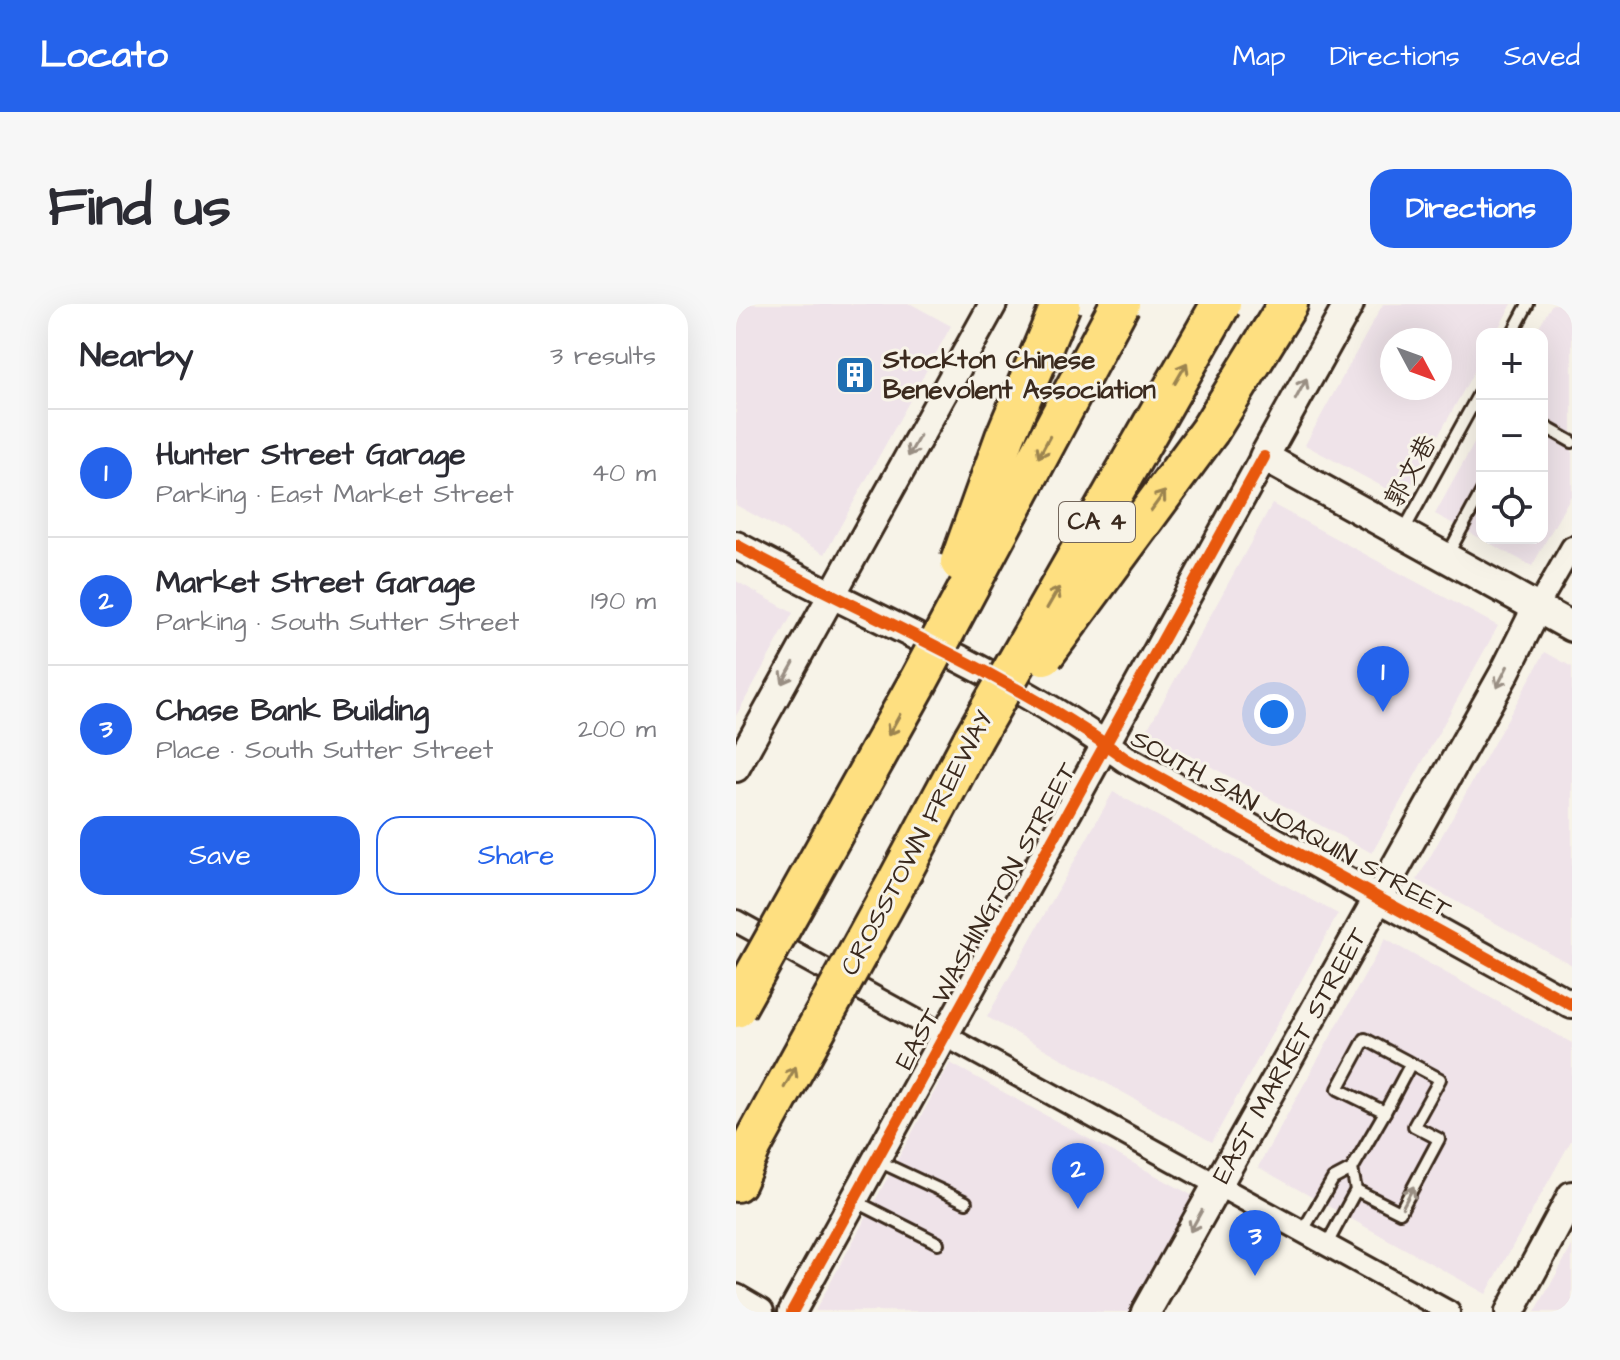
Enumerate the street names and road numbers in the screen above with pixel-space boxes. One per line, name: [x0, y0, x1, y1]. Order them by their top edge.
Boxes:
street label: 郭文巷: [1376, 428, 1446, 514]
road number: CA 4: [1059, 502, 1135, 542]
street label: CROSSTOWN FREEWAY: [832, 704, 1002, 982]
street label: SOUTH SAN JOAQUIN STREET: [1124, 721, 1458, 928]
street label: EAST WASHINGTON STREET: [886, 755, 1086, 1076]
street label: EAST MARKET STREET: [1204, 920, 1377, 1190]

